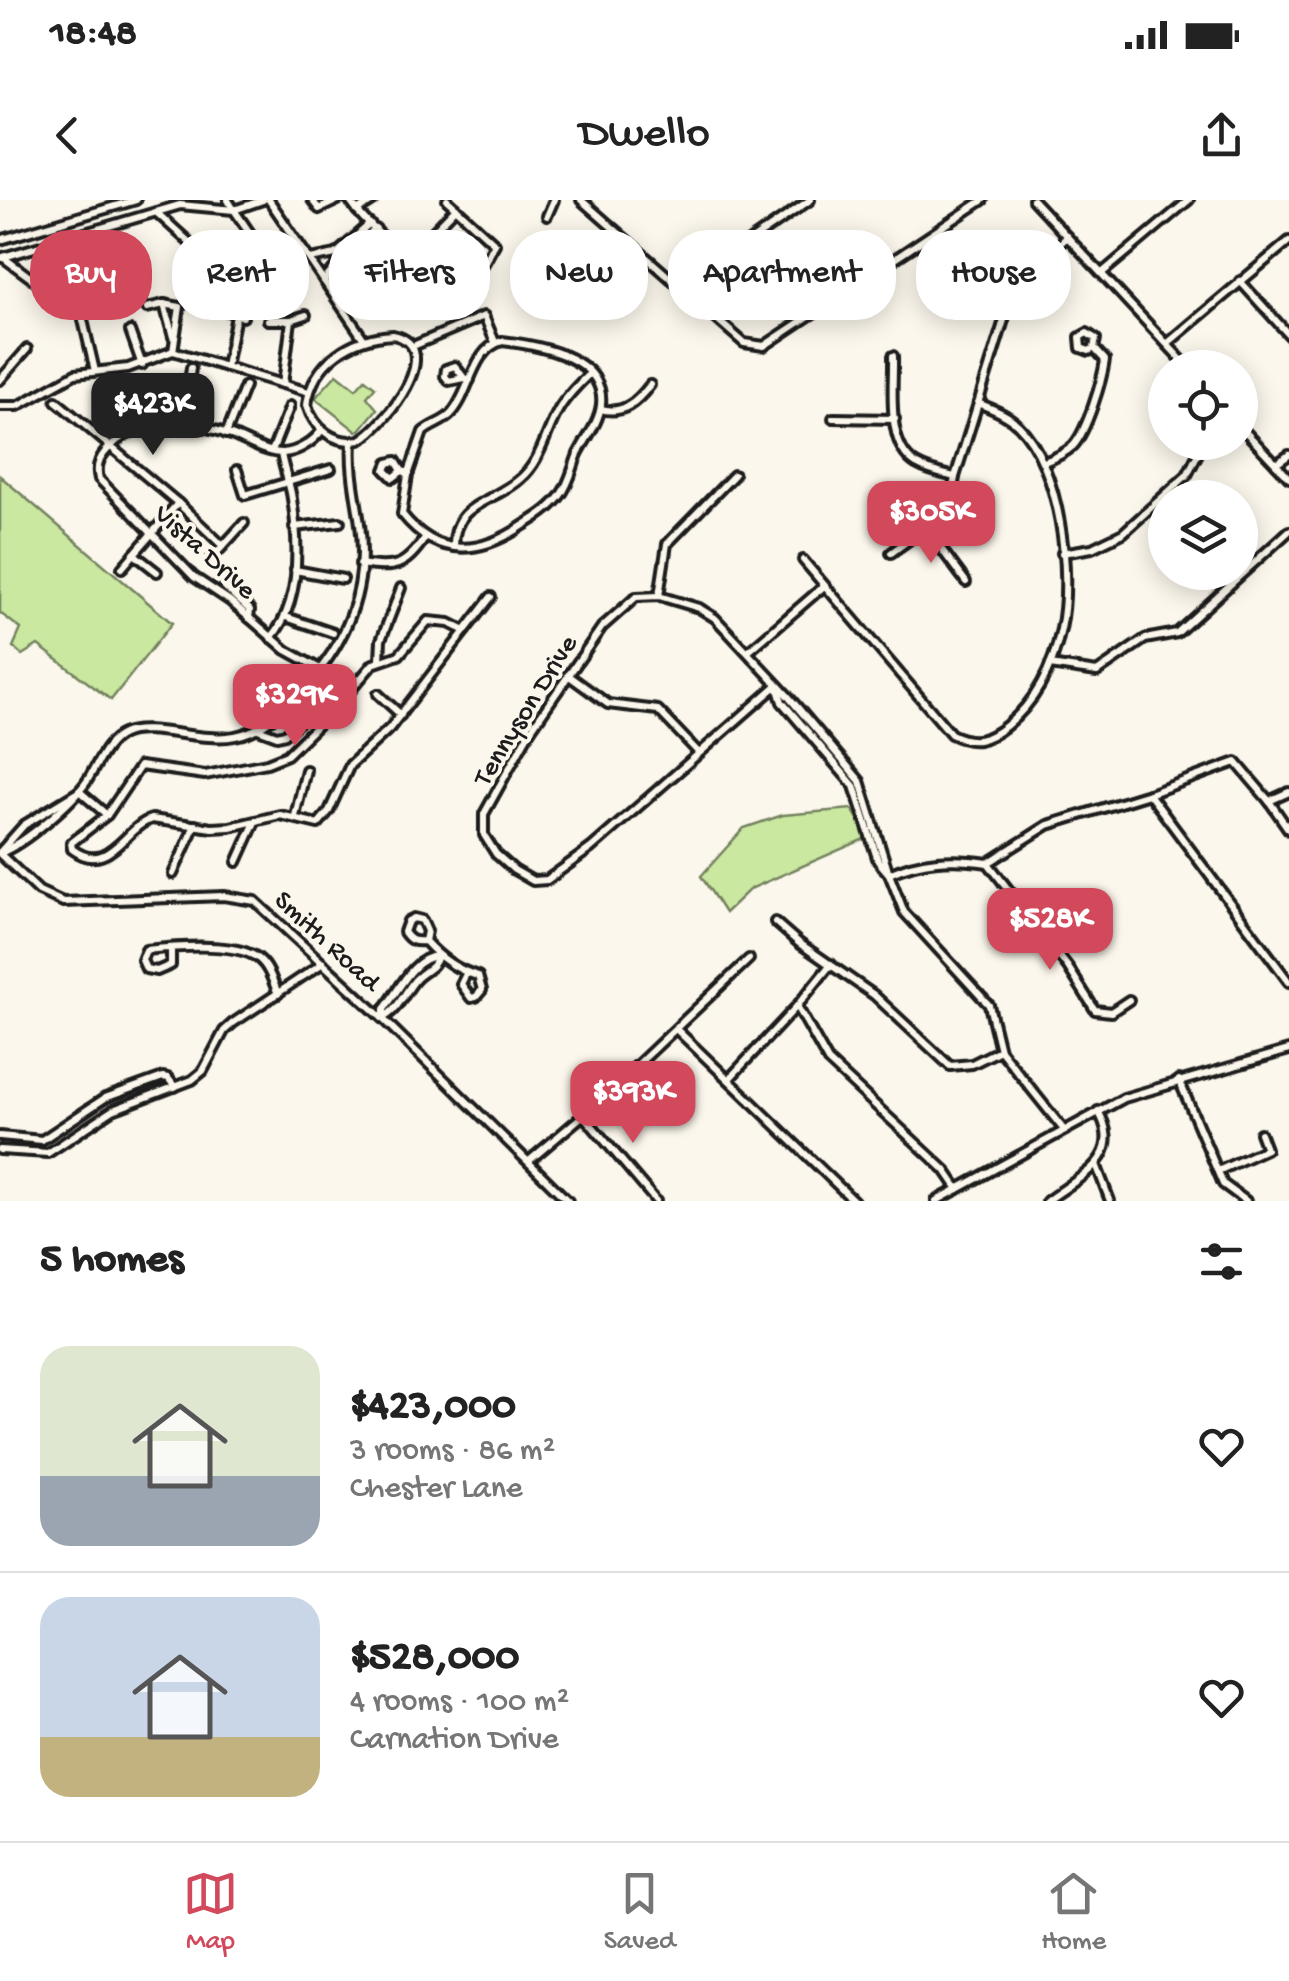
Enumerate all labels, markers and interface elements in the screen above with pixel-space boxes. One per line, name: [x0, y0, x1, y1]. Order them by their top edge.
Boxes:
text: 18:48: [50, 13, 137, 57]
icon: back: [40, 108, 95, 163]
icon: share: [1194, 108, 1249, 163]
text: Dwello: [579, 109, 710, 162]
chip: Buy: [30, 230, 152, 320]
chip: Rent: [172, 230, 309, 320]
chip: Filters: [329, 230, 490, 320]
chip: New: [510, 230, 648, 320]
chip: Apartment: [668, 230, 896, 320]
chip: House: [916, 230, 1071, 320]
map controls: [1148, 350, 1258, 590]
button: locate: [1148, 350, 1258, 460]
pin: $423K: [83, 373, 223, 458]
text: $423K: [113, 386, 193, 424]
button: layers: [1148, 480, 1258, 590]
pin: $305K: [861, 481, 1001, 566]
text: $305K: [889, 494, 973, 532]
street label: Vista Drive: [145, 498, 262, 608]
street label: Tennyson Drive: [466, 629, 587, 795]
pin: $329K: [225, 664, 365, 749]
text: $329K: [255, 677, 335, 715]
street label: Smith Road: [266, 885, 388, 1002]
pin: $528K: [980, 888, 1120, 973]
text: $528K: [1009, 901, 1091, 939]
pin: $393K: [563, 1061, 703, 1146]
text: $393K: [592, 1074, 674, 1112]
icon: filters: [1194, 1234, 1249, 1289]
text: 5 homes: [40, 1237, 183, 1286]
text: $423,000: [350, 1384, 516, 1433]
icon: home: [120, 1386, 240, 1506]
icon: heart: [1194, 1419, 1249, 1474]
text: 3 rooms · 86 m²: [350, 1433, 555, 1471]
text: Chester Lane: [350, 1471, 523, 1509]
text: $528,000: [350, 1635, 519, 1684]
icon: home: [120, 1637, 240, 1757]
icon: heart: [1194, 1670, 1249, 1725]
text: 4 rooms · 100 m²: [350, 1684, 569, 1722]
text: Carnation Drive: [350, 1722, 559, 1760]
tab: Map: [183, 1866, 238, 1959]
tab: Saved: [604, 1866, 675, 1959]
tab: Home: [1041, 1866, 1106, 1959]

